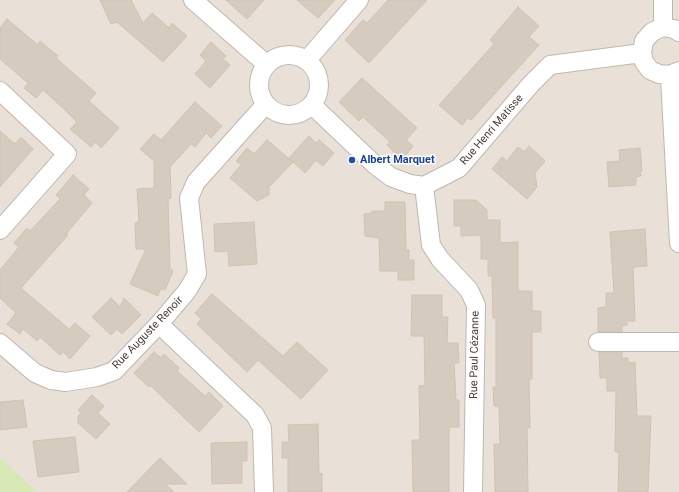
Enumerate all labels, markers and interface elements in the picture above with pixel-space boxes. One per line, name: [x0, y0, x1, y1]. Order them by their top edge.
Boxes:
street label: Rue Henri Matisse: [458, 92, 526, 168]
place label: Albert Marquet: [360, 153, 435, 167]
marker: Albert Marquet: [347, 155, 357, 165]
street label: Rue Auguste Renoir: [110, 294, 186, 372]
street label: Rue Paul Cézanne: [468, 311, 482, 399]

